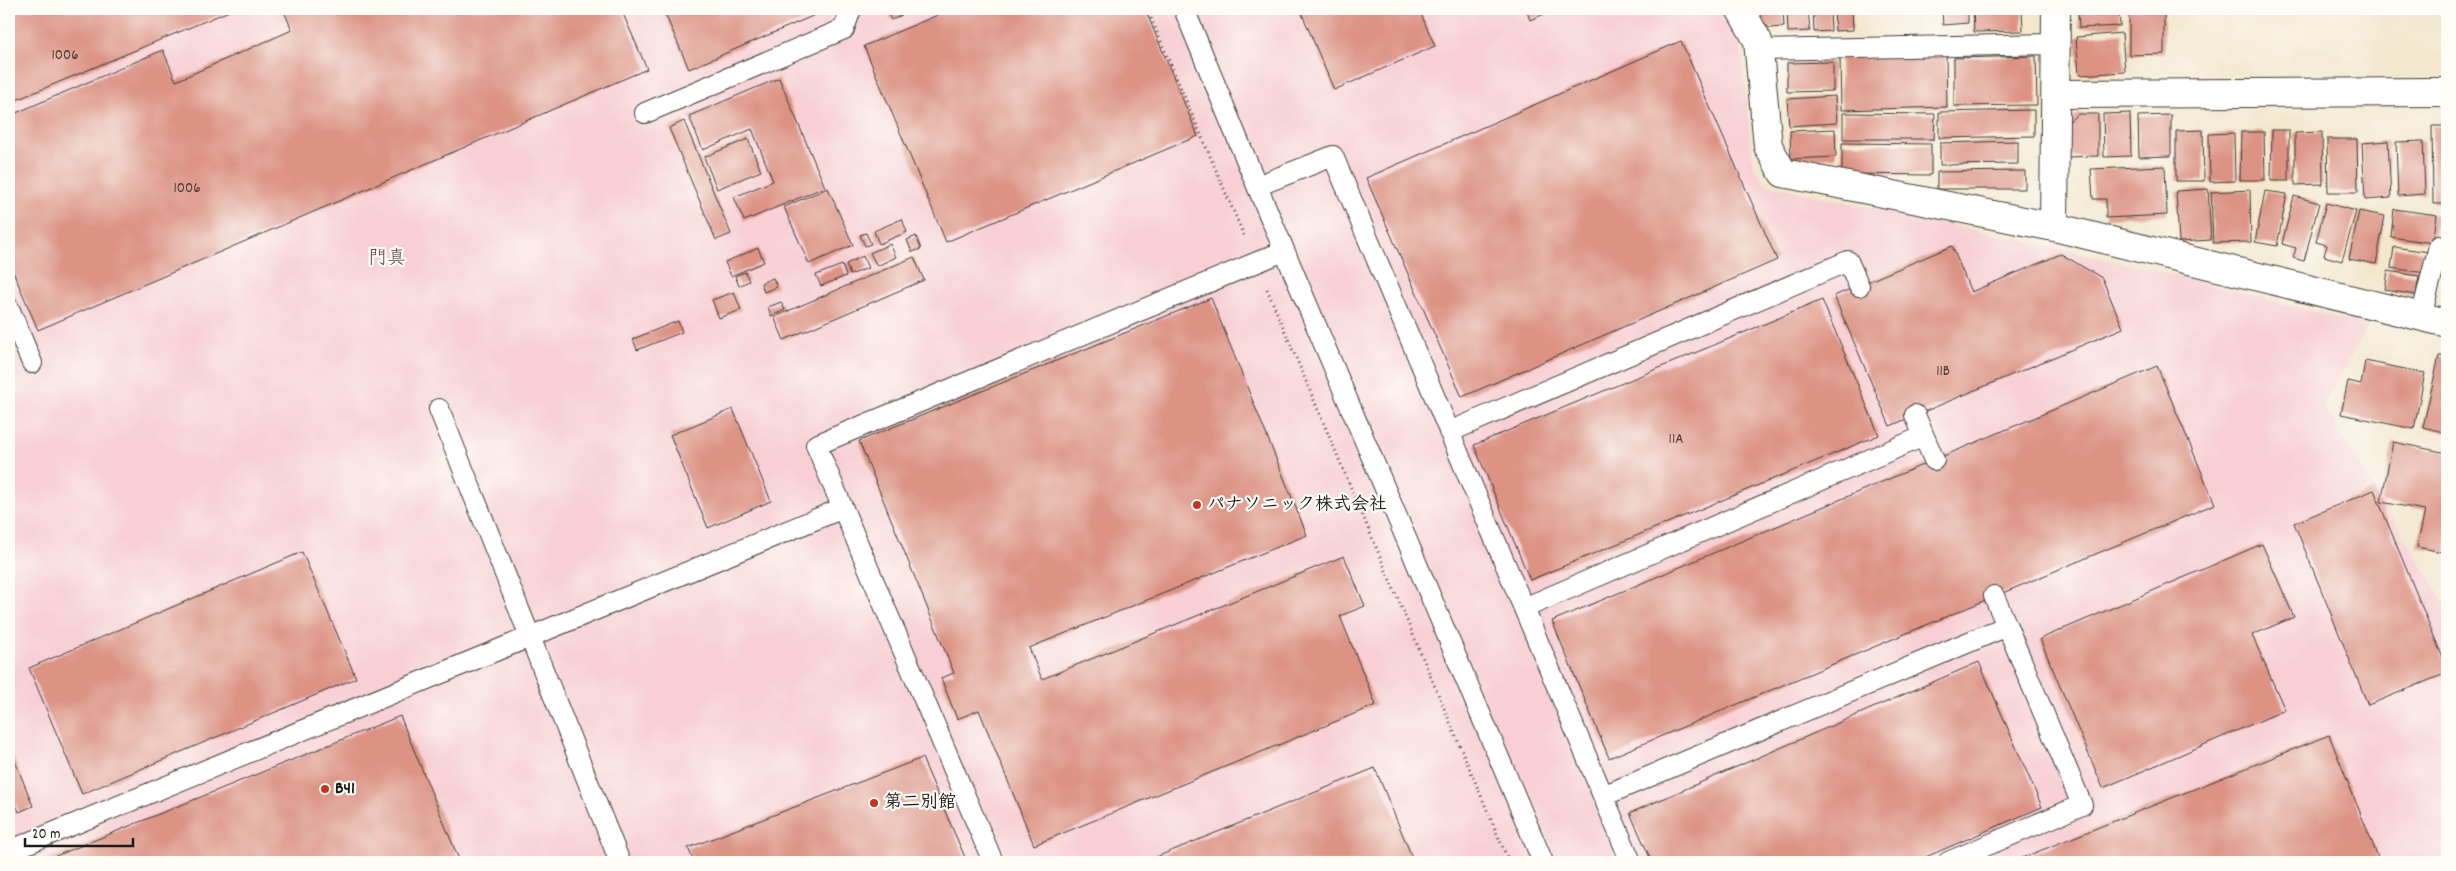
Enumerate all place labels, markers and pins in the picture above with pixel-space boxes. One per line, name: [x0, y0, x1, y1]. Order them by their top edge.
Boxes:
place label: パナソニック株式会社: [1207, 493, 1387, 518]
marker: パナソニック株式会社: [1191, 499, 1203, 511]
place label: B41: [335, 777, 355, 802]
marker: B41: [319, 783, 331, 795]
place label: 第二別館: [884, 791, 956, 816]
marker: 第二別館: [868, 797, 880, 809]

